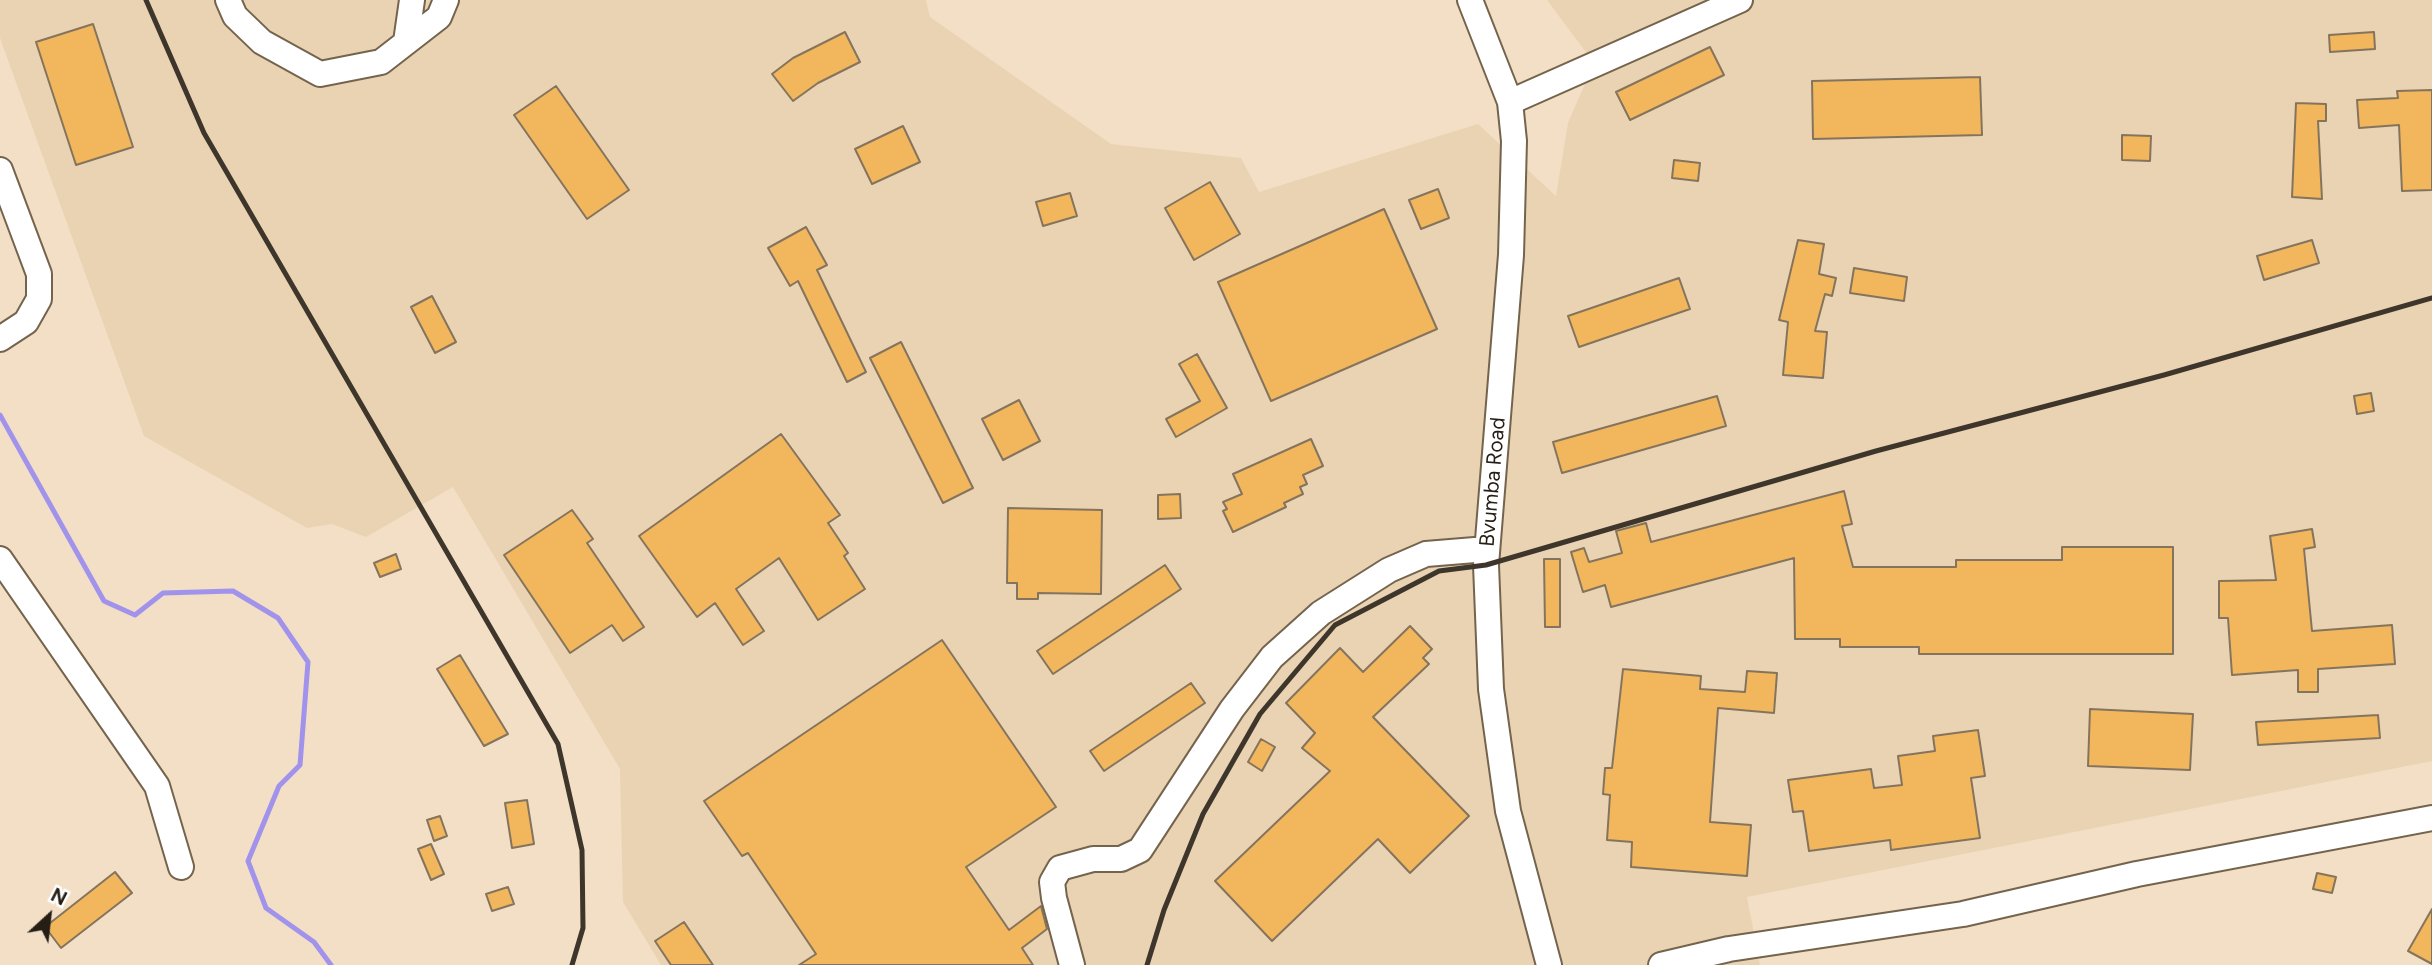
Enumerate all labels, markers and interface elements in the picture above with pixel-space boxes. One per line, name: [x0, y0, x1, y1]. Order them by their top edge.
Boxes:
street label: Bvumba Road: [1475, 416, 1511, 548]
north arrow: [14, 881, 84, 951]
text: N: [47, 883, 71, 910]

